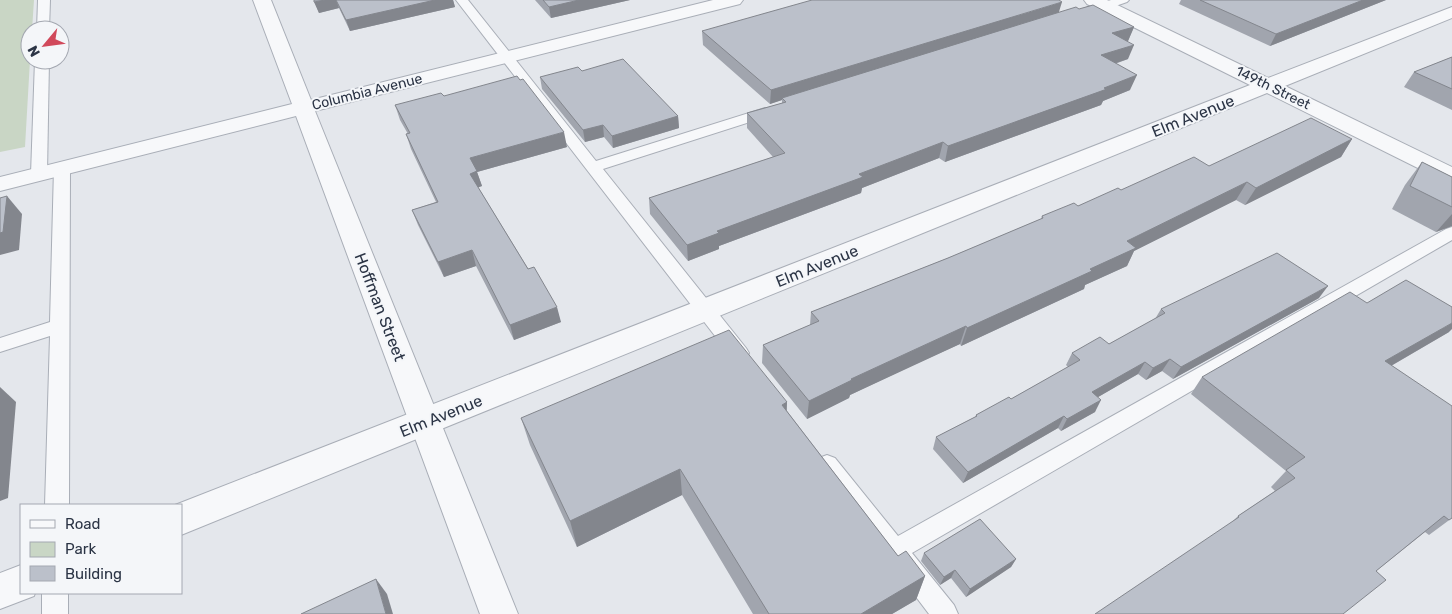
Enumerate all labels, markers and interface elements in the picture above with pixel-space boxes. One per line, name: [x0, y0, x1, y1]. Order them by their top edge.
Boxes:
north arrow: [20, 20, 70, 70]
text: N: [24, 43, 44, 60]
street label: 149th Street: [1233, 63, 1313, 114]
street label: Columbia Avenue: [310, 70, 424, 114]
street label: Elm Avenue: [1149, 91, 1237, 141]
street label: Elm Avenue: [773, 241, 861, 291]
street label: Hoffman Street: [351, 250, 409, 364]
street label: Elm Avenue: [397, 391, 485, 441]
legend: [20, 504, 182, 594]
text: Road: [65, 515, 101, 533]
text: Park: [65, 540, 96, 558]
text: Building: [65, 565, 122, 583]

